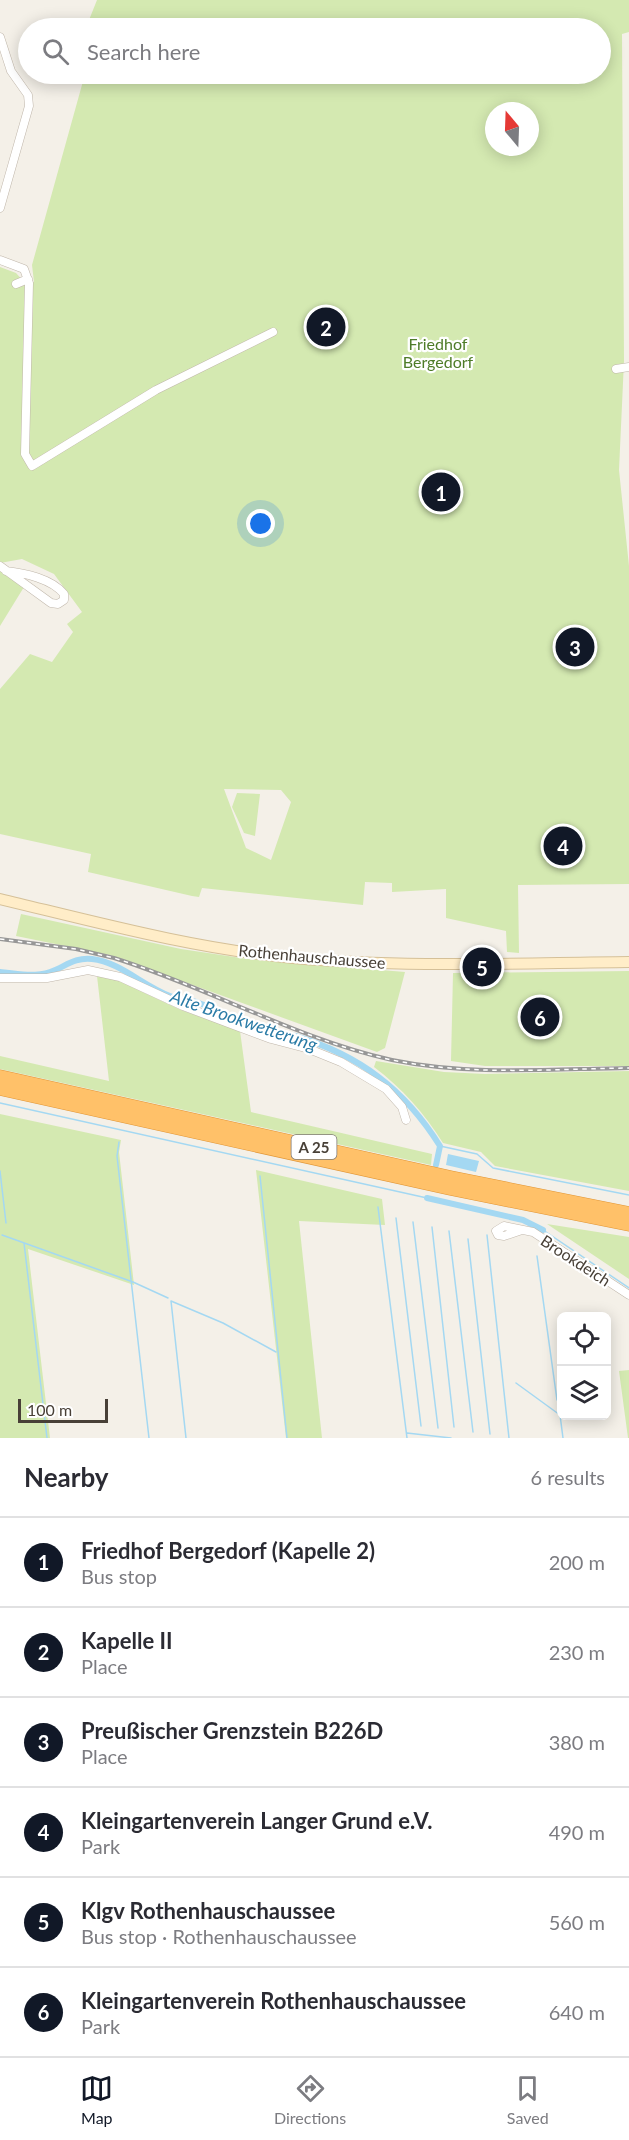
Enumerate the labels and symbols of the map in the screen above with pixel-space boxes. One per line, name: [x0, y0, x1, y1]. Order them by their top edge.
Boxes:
north arrow: [485, 102, 539, 156]
pin: 2: [306, 304, 346, 350]
park label: Friedhof Bergedorf: [403, 334, 474, 371]
pin: 1: [422, 470, 460, 514]
your location: [246, 509, 275, 538]
pin: 3: [556, 624, 594, 670]
pin: 4: [544, 824, 582, 868]
street label: Rothenhauschaussee: [238, 940, 386, 972]
pin: 5: [462, 944, 502, 990]
water label: Alte Brookwetterung: [167, 984, 320, 1056]
pin: 6: [520, 994, 560, 1040]
road number: A 25: [292, 1135, 336, 1159]
street label: Brookdeich: [538, 1230, 614, 1290]
scale bar: [18, 1396, 108, 1424]

